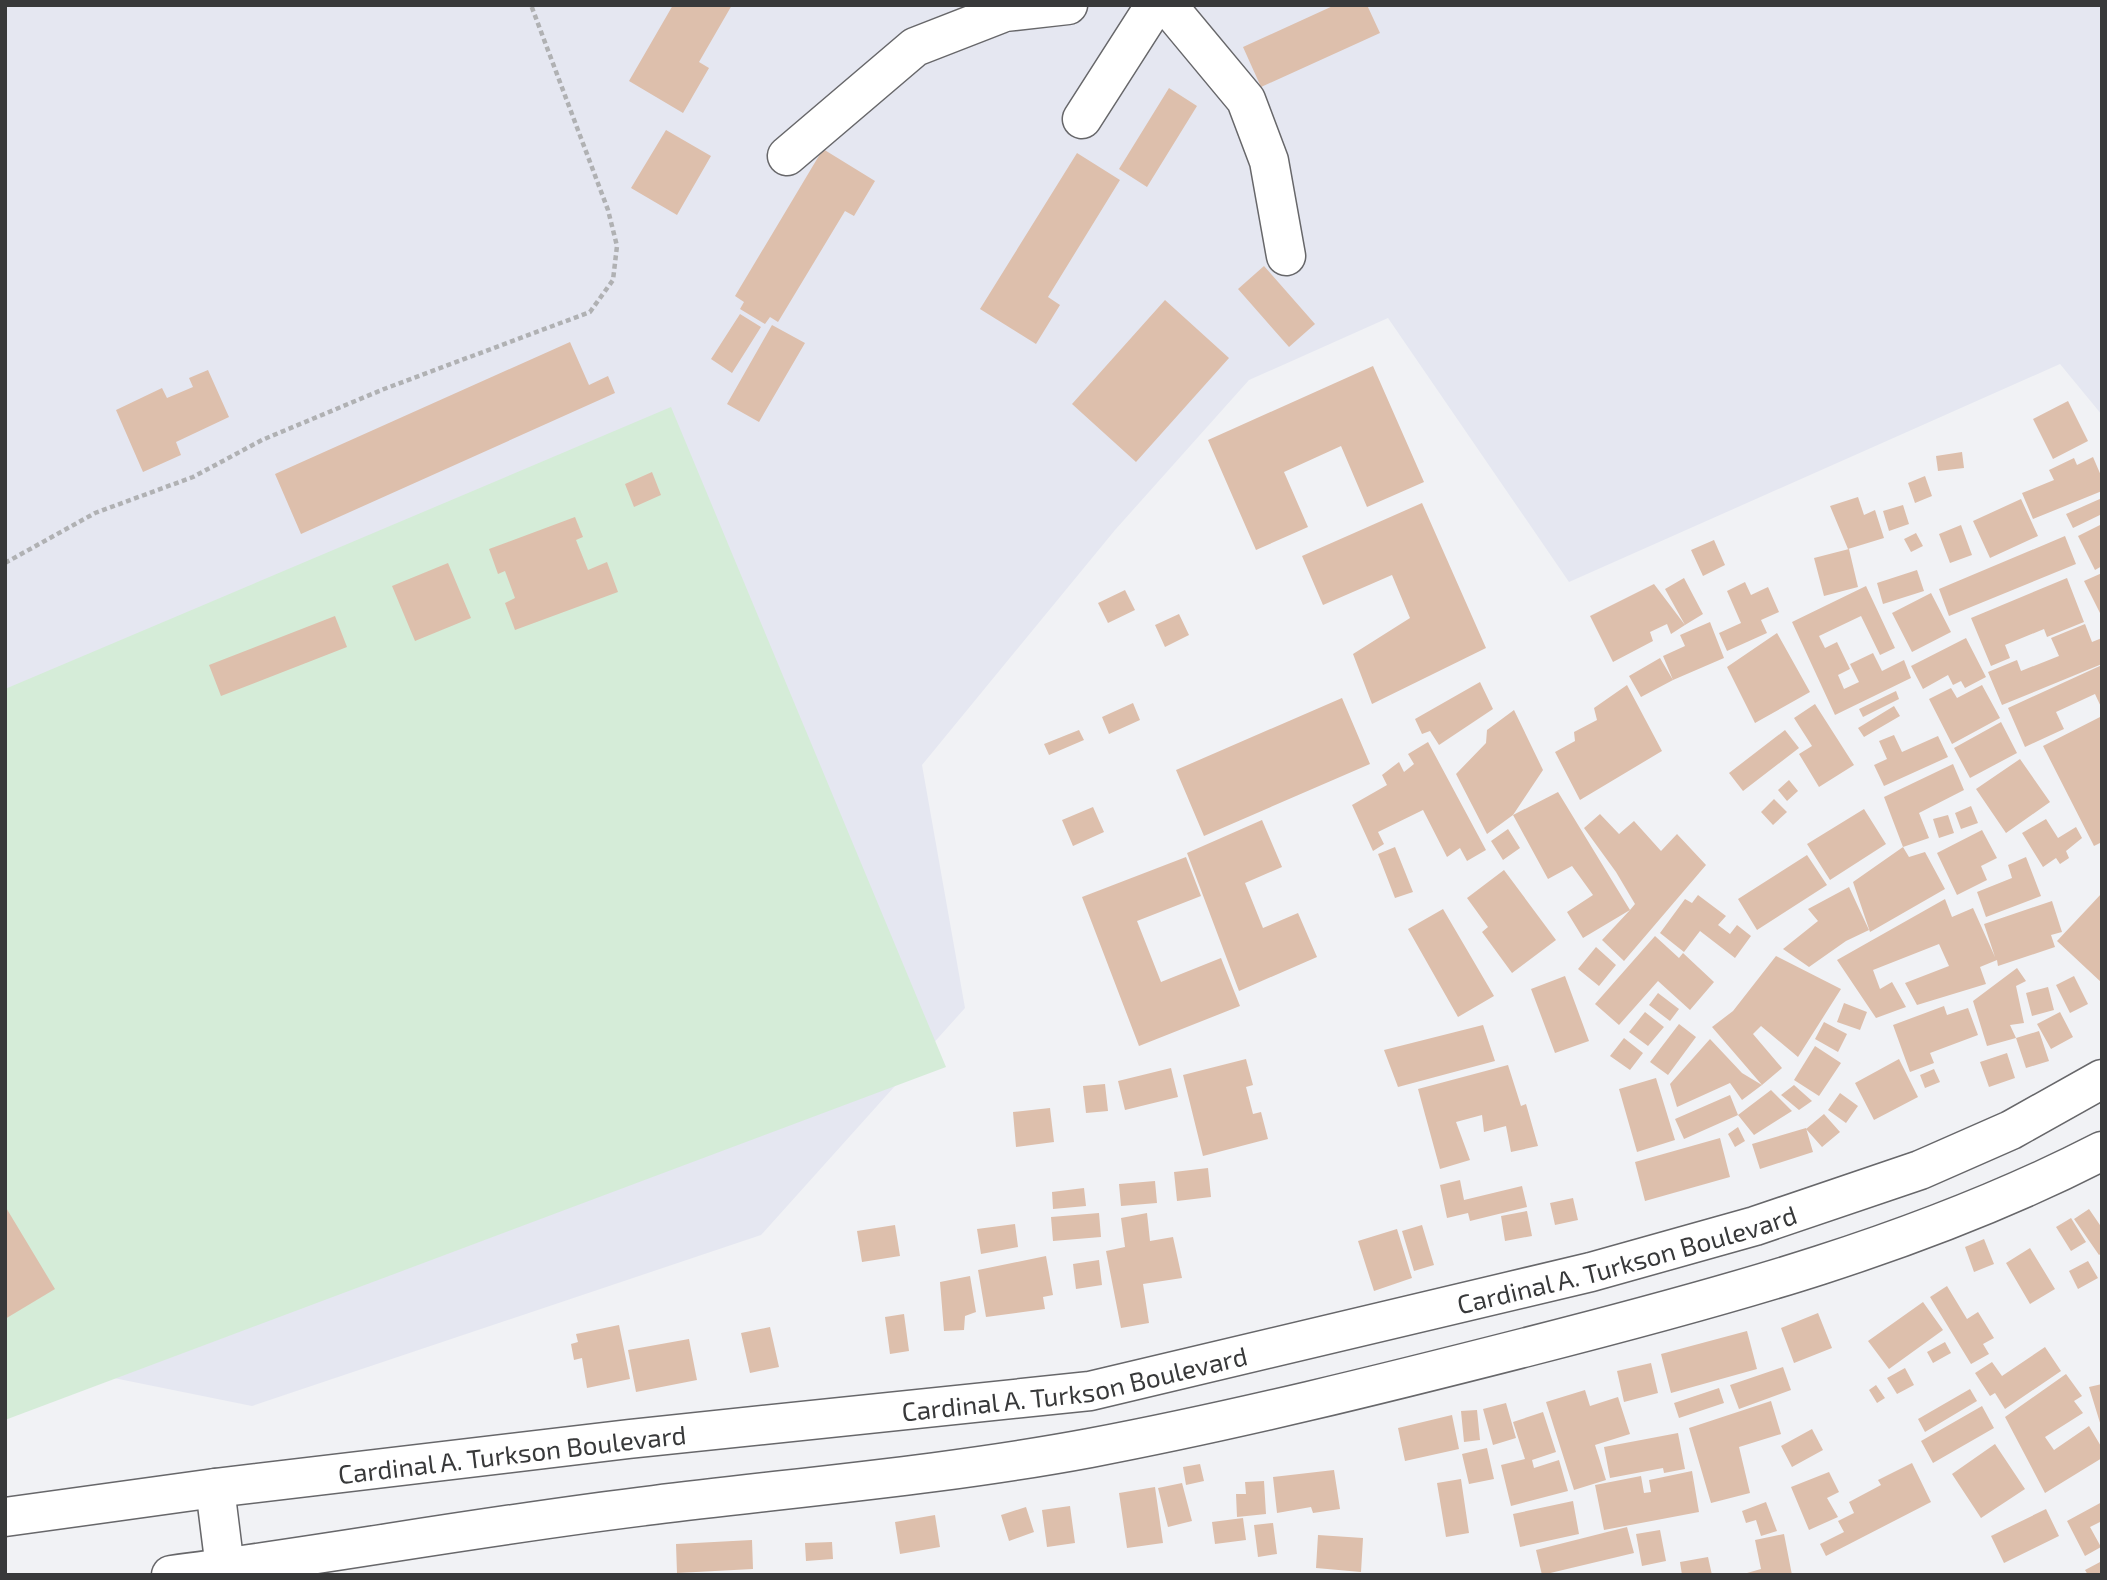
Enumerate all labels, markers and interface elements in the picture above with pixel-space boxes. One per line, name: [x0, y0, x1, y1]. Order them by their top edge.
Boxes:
street label: Cardinal A. Turkson Boulevard: [1454, 1198, 1800, 1319]
street label: Cardinal A. Turkson Boulevard: [900, 1339, 1250, 1426]
street label: Cardinal A. Turkson Boulevard: [336, 1418, 688, 1489]

